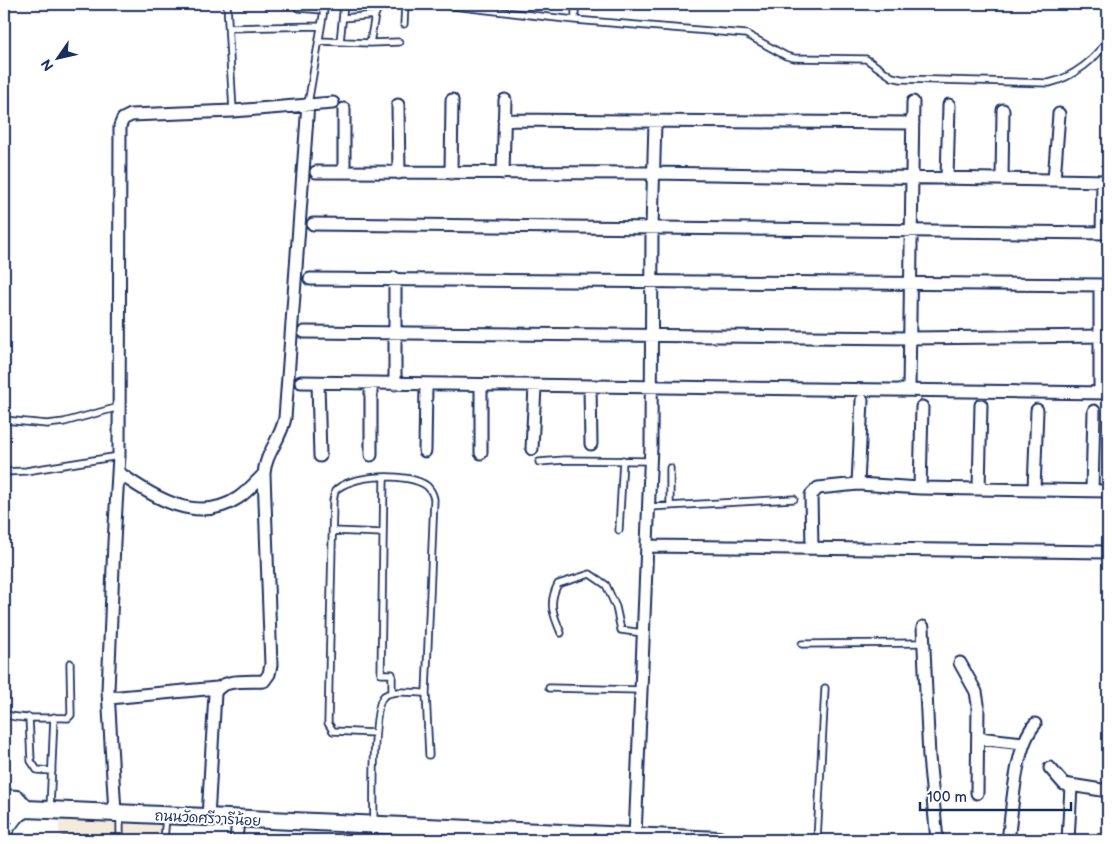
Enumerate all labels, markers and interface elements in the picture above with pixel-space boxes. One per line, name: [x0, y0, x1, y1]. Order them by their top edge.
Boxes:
north arrow: [32, 32, 82, 82]
text: N: [38, 56, 58, 74]
scale bar: [920, 779, 1071, 811]
text: 100 m: [927, 788, 967, 807]
street label: ถนนวัดศรีวารีน้อย: [154, 807, 262, 830]

